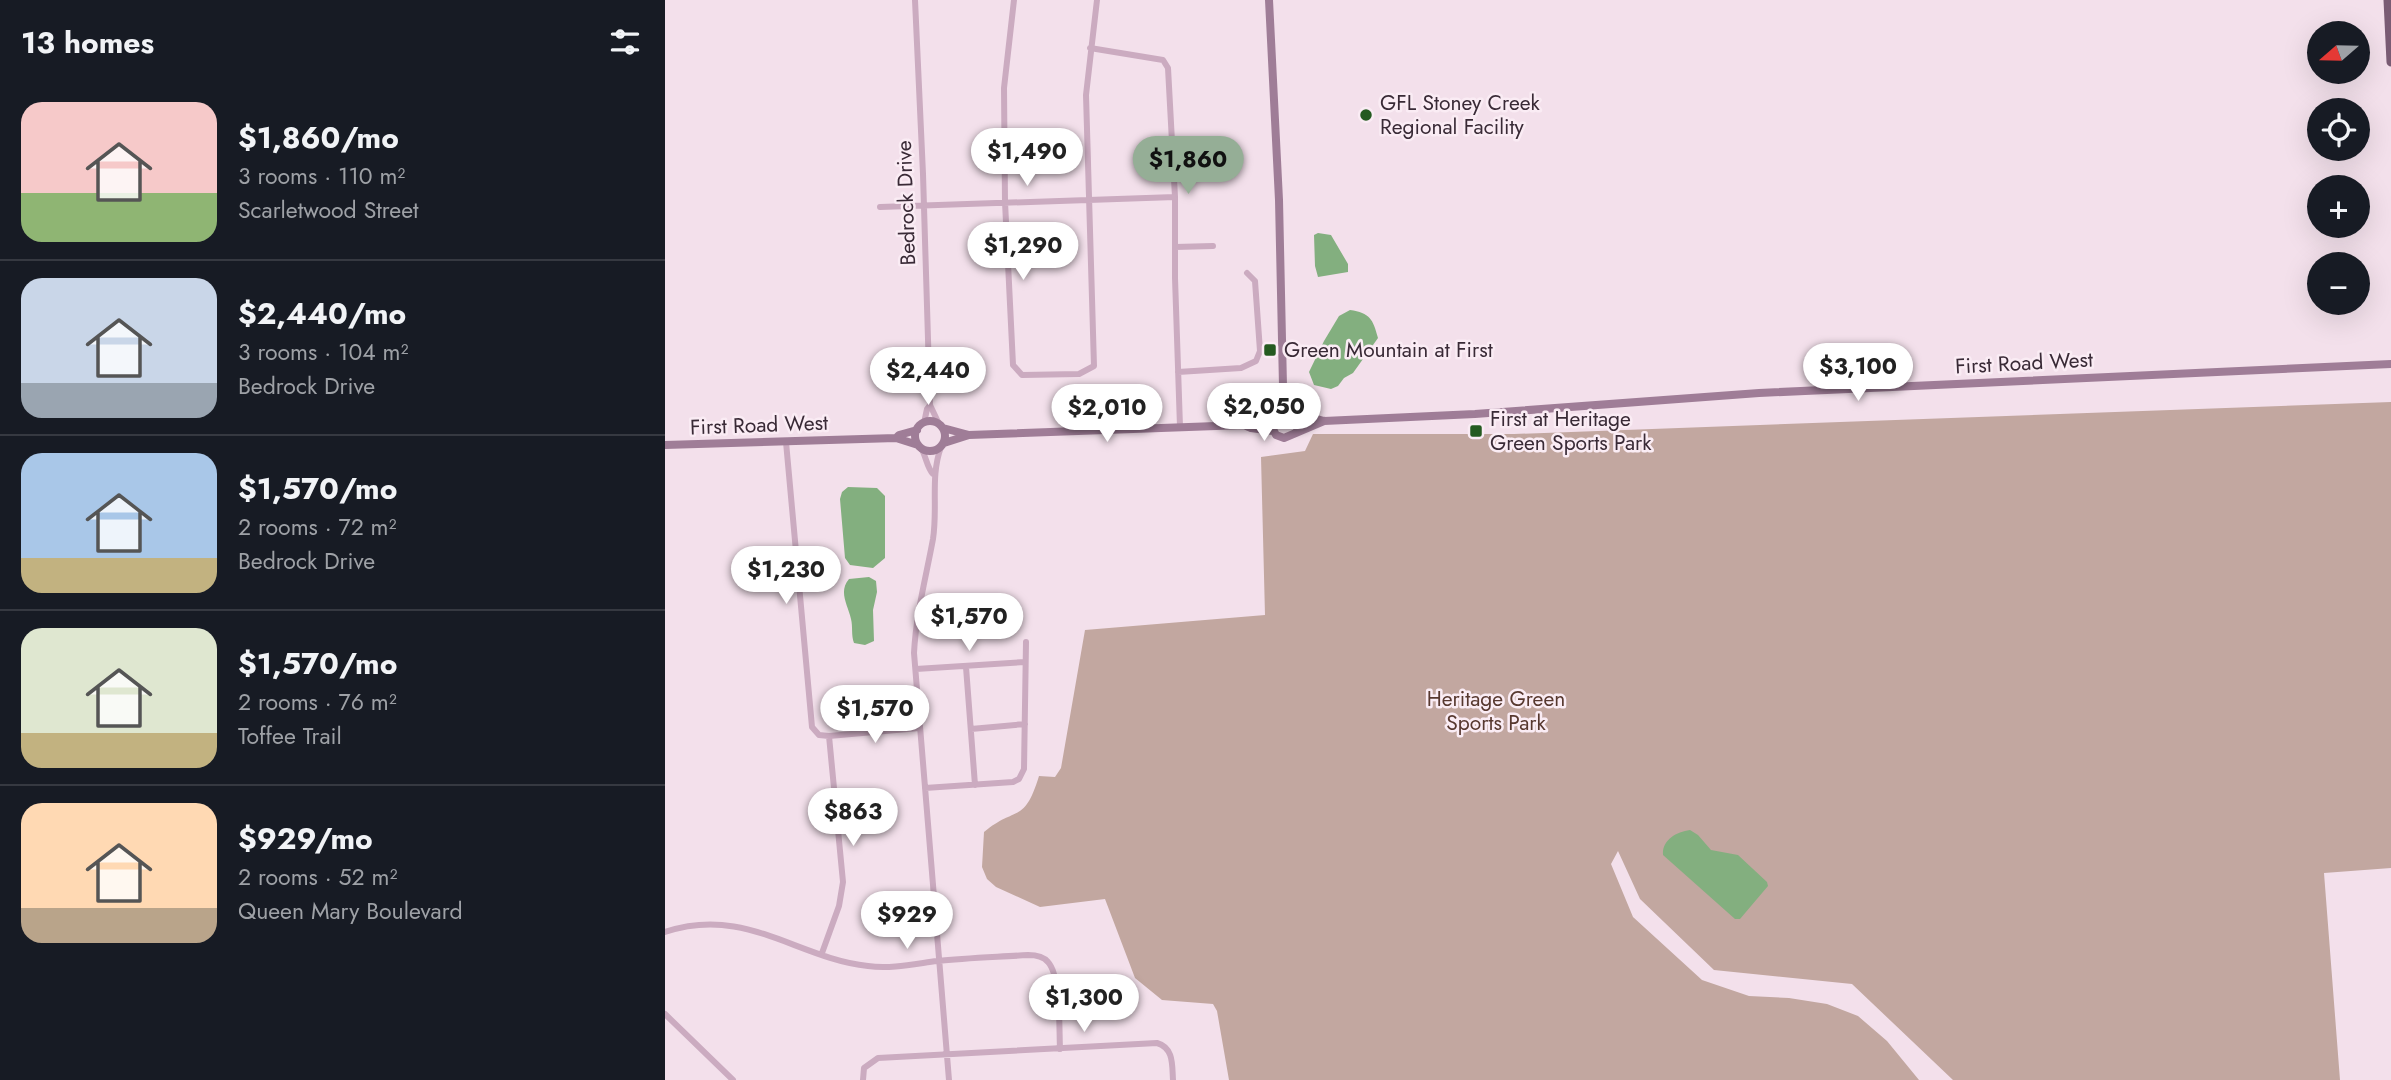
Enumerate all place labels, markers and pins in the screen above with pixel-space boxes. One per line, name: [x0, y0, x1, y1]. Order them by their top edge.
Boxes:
place label: GFL Stoney Creek Regional Facility: [1380, 88, 1541, 142]
marker: GFL Stoney Creek Regional Facility: [1358, 107, 1374, 123]
pin: $1,490: [970, 128, 1084, 188]
pin: $1,860: [1131, 136, 1245, 196]
pin: $1,290: [966, 222, 1080, 282]
place label: Green Mountain at First: [1284, 335, 1493, 365]
marker: Green Mountain at First: [1262, 342, 1278, 358]
pin: $3,100: [1801, 344, 1915, 403]
pin: $2,440: [871, 348, 985, 407]
pin: $2,010: [1050, 384, 1164, 444]
pin: $2,050: [1207, 384, 1321, 443]
place label: First at Heritage Green Sports Park: [1490, 404, 1652, 458]
marker: First at Heritage Green Sports Park: [1468, 423, 1484, 439]
pin: $1,230: [729, 546, 843, 606]
pin: $1,570: [912, 594, 1026, 653]
pin: $1,570: [818, 686, 932, 745]
pin: $863: [812, 788, 894, 848]
pin: $929: [866, 892, 948, 951]
pin: $1,300: [1027, 974, 1141, 1034]

